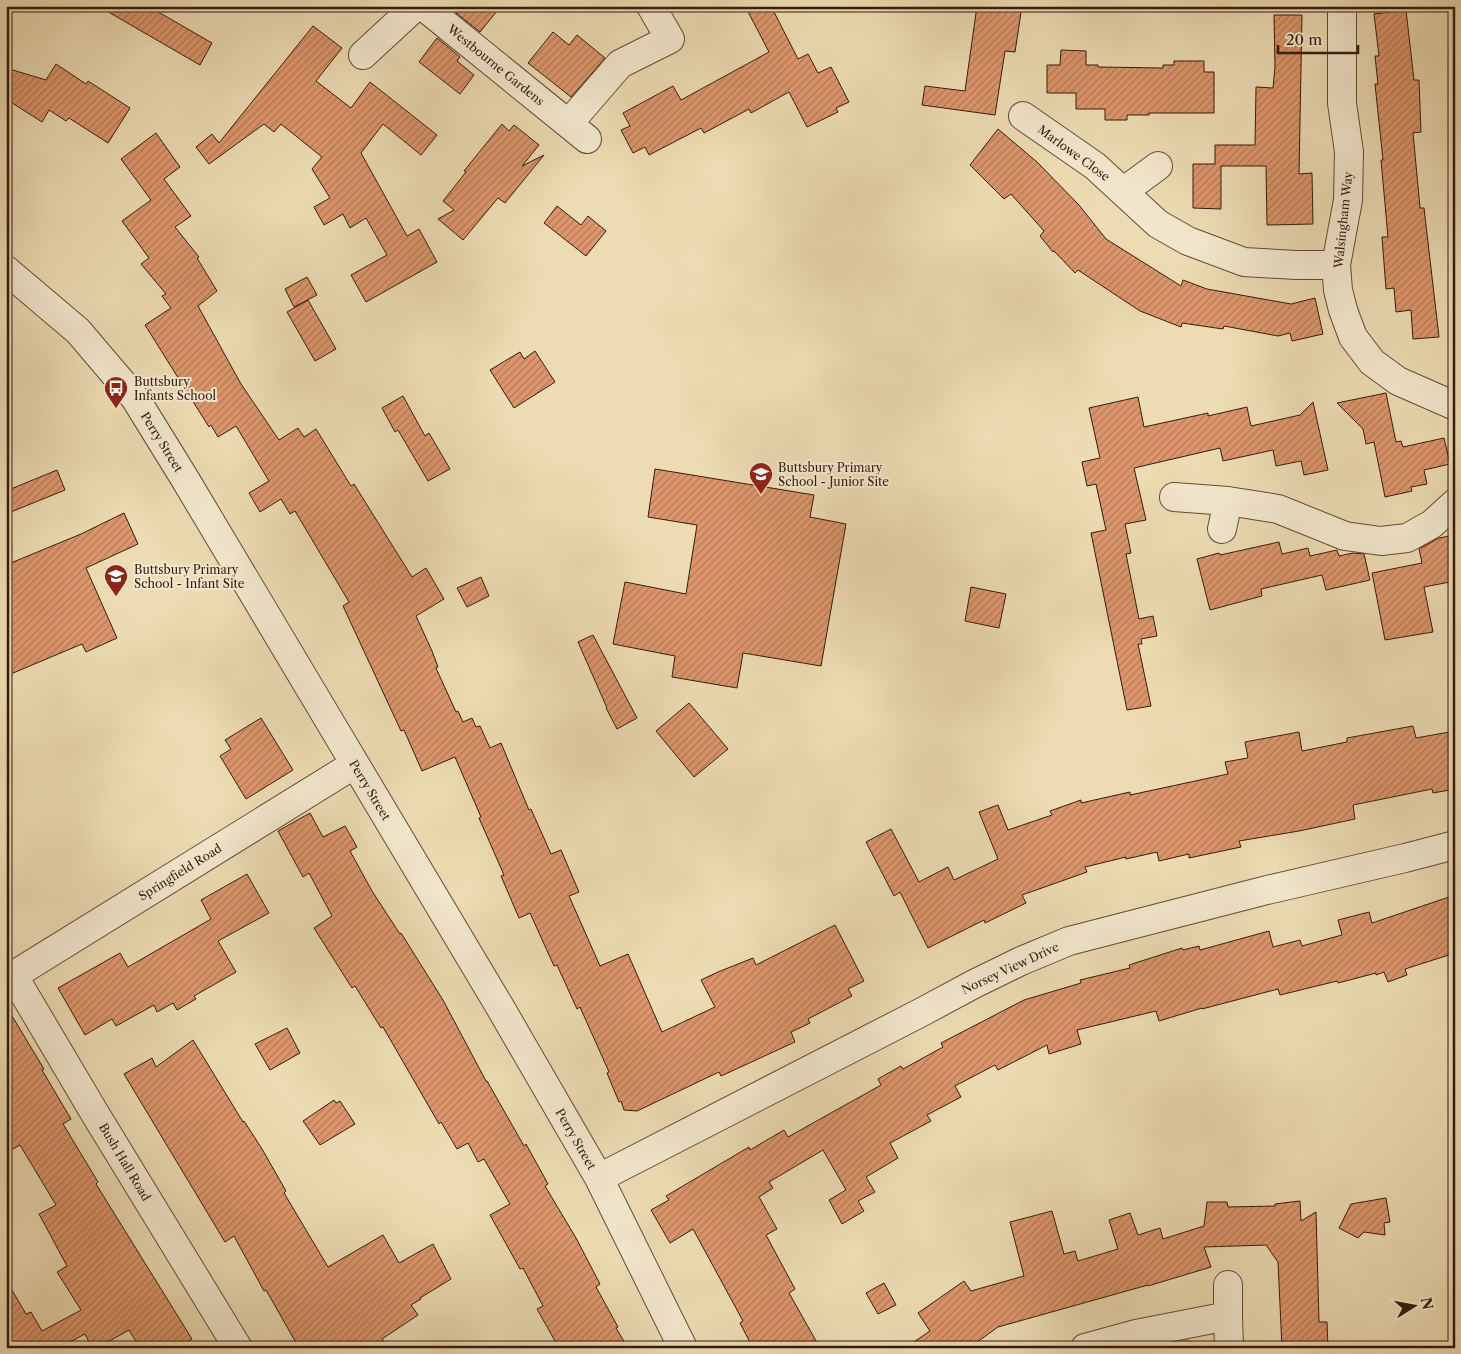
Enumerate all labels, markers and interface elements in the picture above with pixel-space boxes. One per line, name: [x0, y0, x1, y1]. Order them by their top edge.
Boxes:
street label: Westbourne Gardens: [444, 21, 547, 109]
scale bar: [1278, 22, 1358, 54]
text: 20 m: [1286, 30, 1322, 49]
street label: Marlowe Close: [1035, 122, 1113, 184]
street label: Walsingham Way: [1330, 171, 1356, 270]
place label: Buttsbury Infants School: [134, 374, 217, 403]
bus stop icon: Buttsbury Infants School: [103, 375, 129, 409]
street label: Perry Street: [138, 409, 187, 475]
place label: Buttsbury Primary School - Junior Site: [778, 460, 889, 489]
school or university icon: Buttsbury Primary School - Junior Site: [748, 461, 774, 495]
place label: Buttsbury Primary School - Infant Site: [134, 562, 245, 591]
school or university icon: Buttsbury Primary School - Infant Site: [103, 563, 129, 597]
street label: Perry Street: [346, 757, 394, 824]
street label: Springfield Road: [136, 840, 225, 904]
street label: Norsey View Drive: [959, 939, 1061, 997]
street label: Perry Street: [553, 1106, 600, 1173]
street label: Bush Hall Road: [96, 1120, 155, 1204]
north arrow: [1388, 1282, 1438, 1332]
text: N: [1417, 1296, 1437, 1311]

